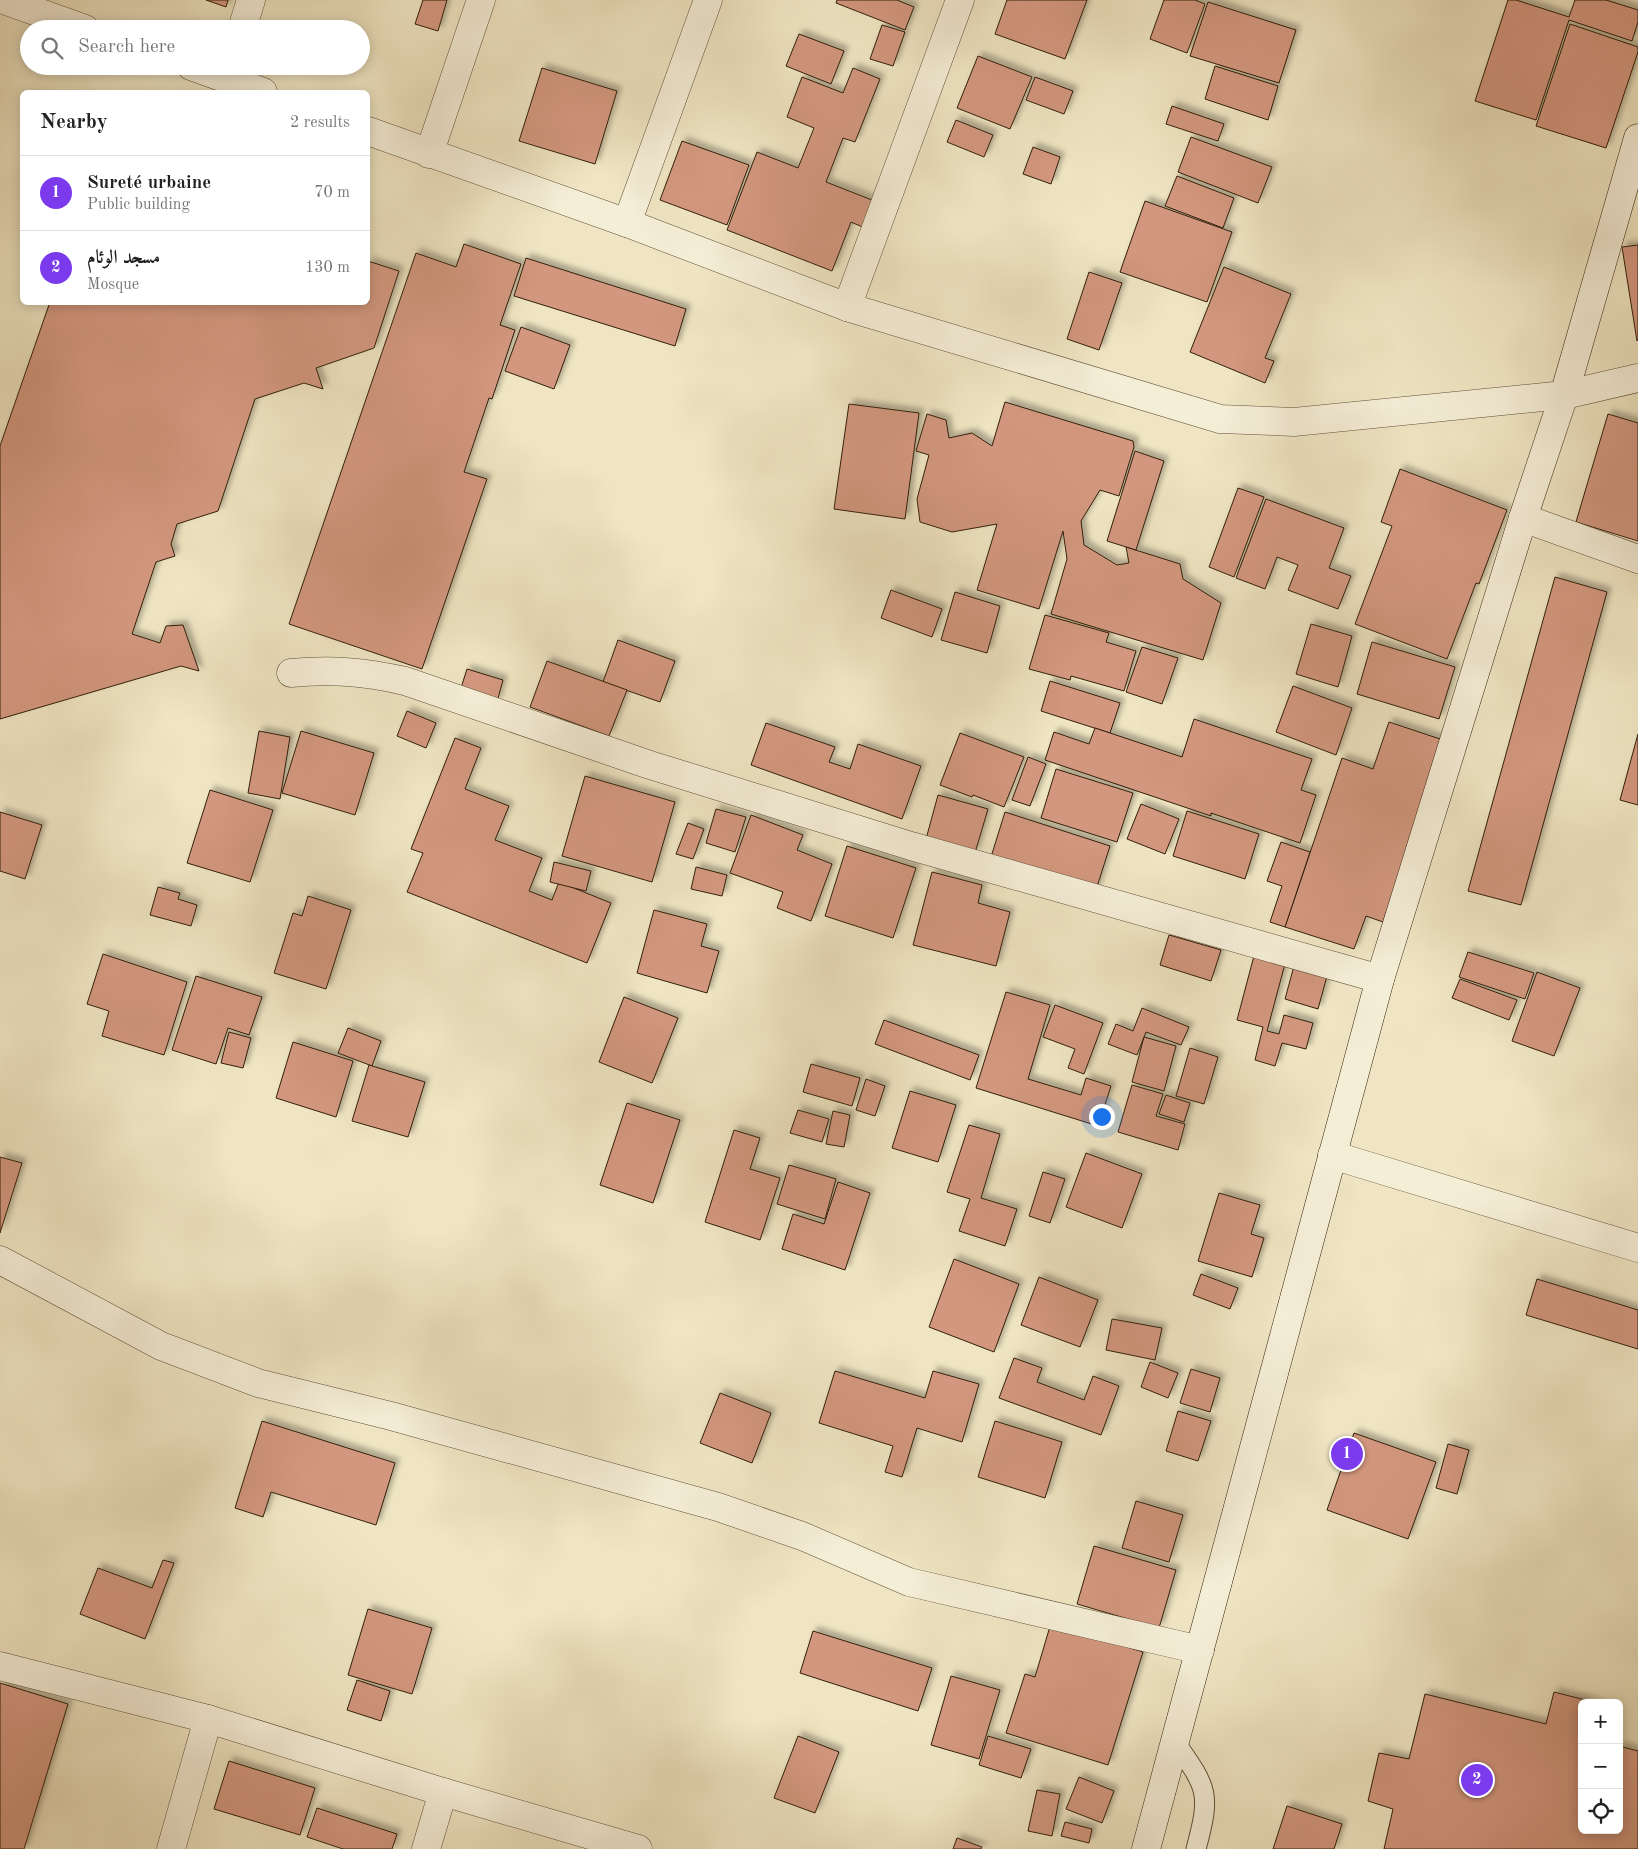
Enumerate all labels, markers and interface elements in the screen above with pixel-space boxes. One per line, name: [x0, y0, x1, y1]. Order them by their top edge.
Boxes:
search box: [20, 20, 370, 75]
icon: search: [38, 34, 66, 62]
text: Search here: [78, 38, 175, 57]
text: Nearby: [40, 112, 108, 133]
text: 2 results: [290, 115, 350, 131]
text: Sureté urbaine: [87, 174, 211, 193]
text: 1: [51, 185, 61, 201]
text: 70 m: [314, 185, 350, 201]
text: Public building: [87, 197, 190, 213]
text: مسجد الوئام: [87, 249, 160, 268]
text: 2: [51, 260, 61, 276]
text: 130 m: [305, 260, 350, 276]
text: Mosque: [87, 277, 139, 293]
your location: [1089, 1104, 1115, 1130]
pin: 1: [1331, 1435, 1363, 1473]
map controls: [1578, 1699, 1623, 1834]
button: +: [1578, 1699, 1623, 1744]
button: −: [1578, 1744, 1623, 1789]
pin: 2: [1461, 1761, 1493, 1799]
button: locate: [1578, 1789, 1623, 1834]

